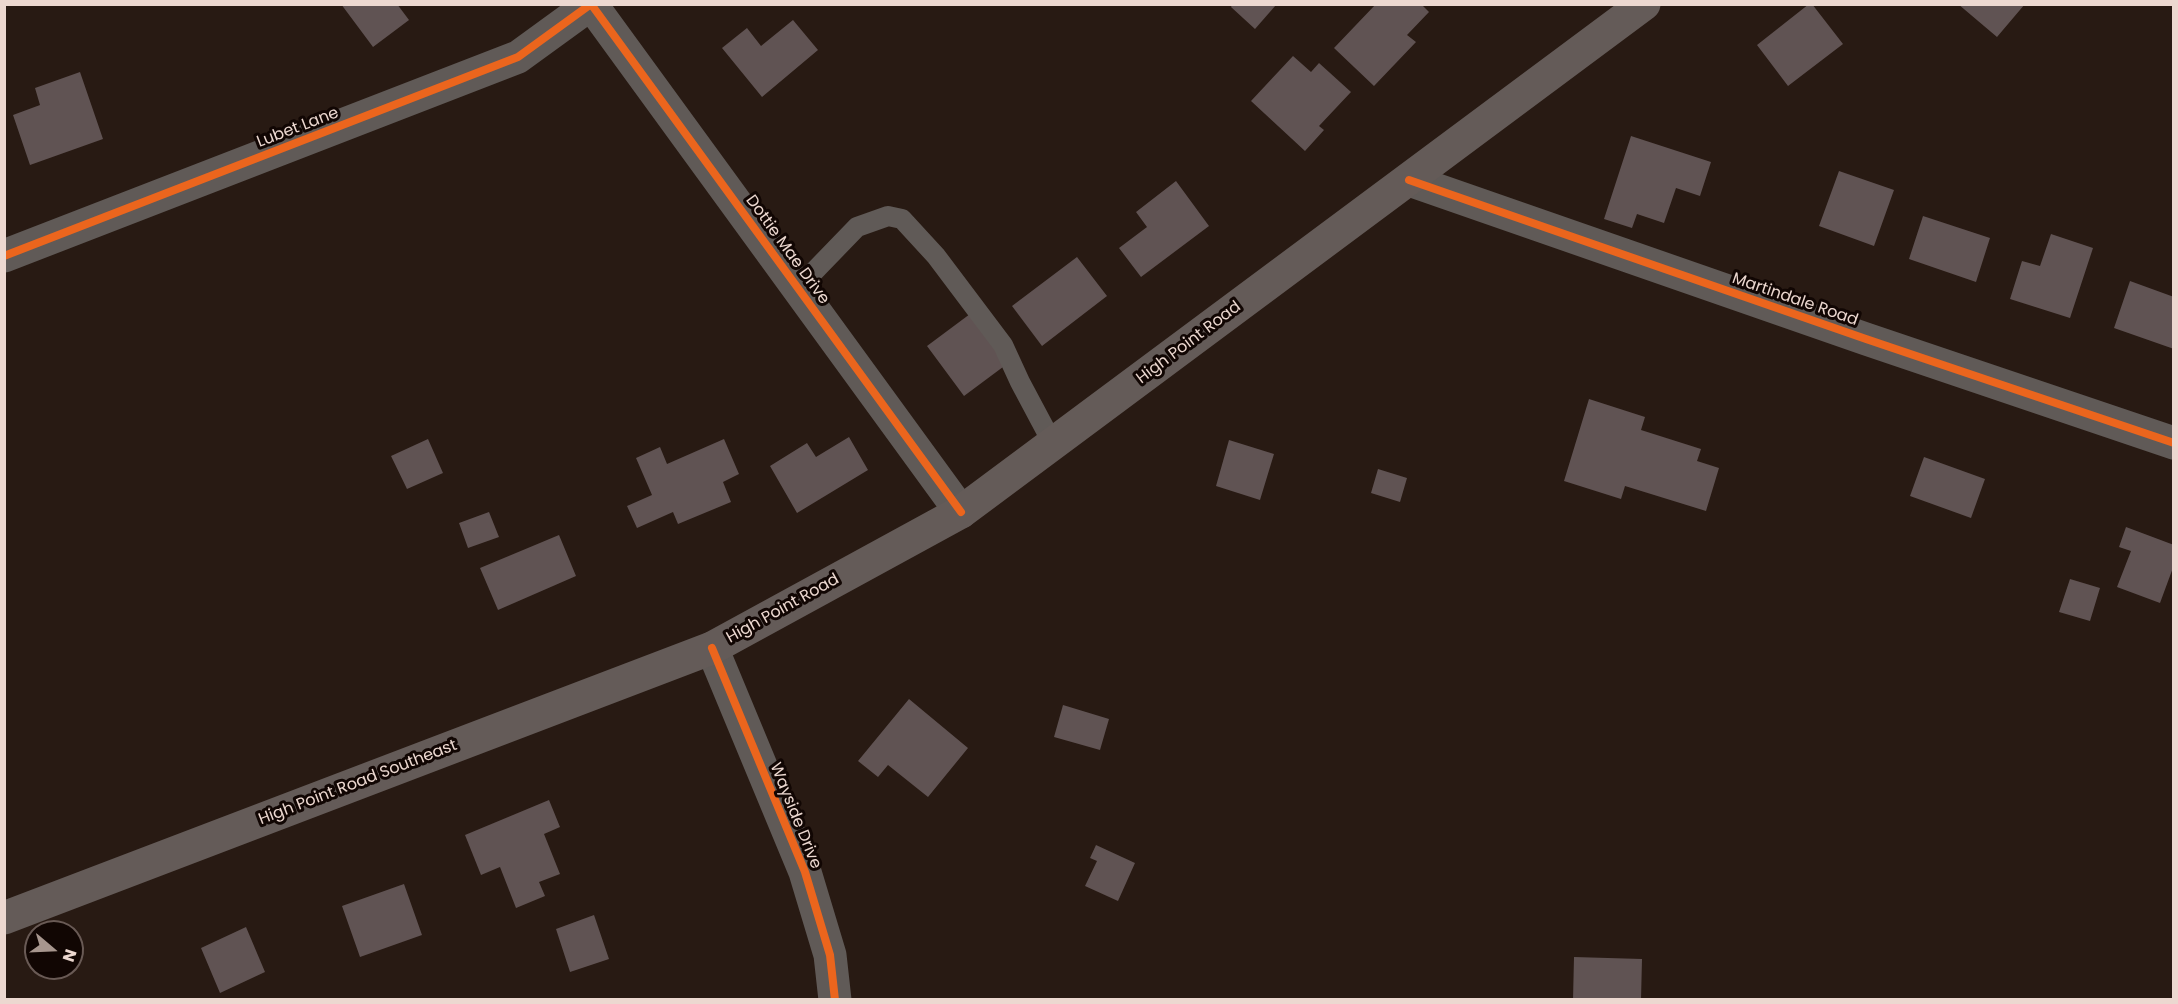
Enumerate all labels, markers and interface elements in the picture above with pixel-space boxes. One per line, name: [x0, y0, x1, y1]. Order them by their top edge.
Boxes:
street label: Lubet Lane: [254, 104, 342, 152]
street label: Dottie Mae Drive: [741, 192, 833, 308]
street label: Martindale Road: [1730, 269, 1860, 331]
street label: High Point Road: [1133, 298, 1245, 388]
street label: High Point Road: [723, 570, 843, 648]
street label: High Point Road Southeast: [256, 736, 460, 830]
street label: Wayside Drive: [765, 760, 825, 872]
north arrow: [24, 920, 84, 980]
text: N: [57, 946, 82, 965]

